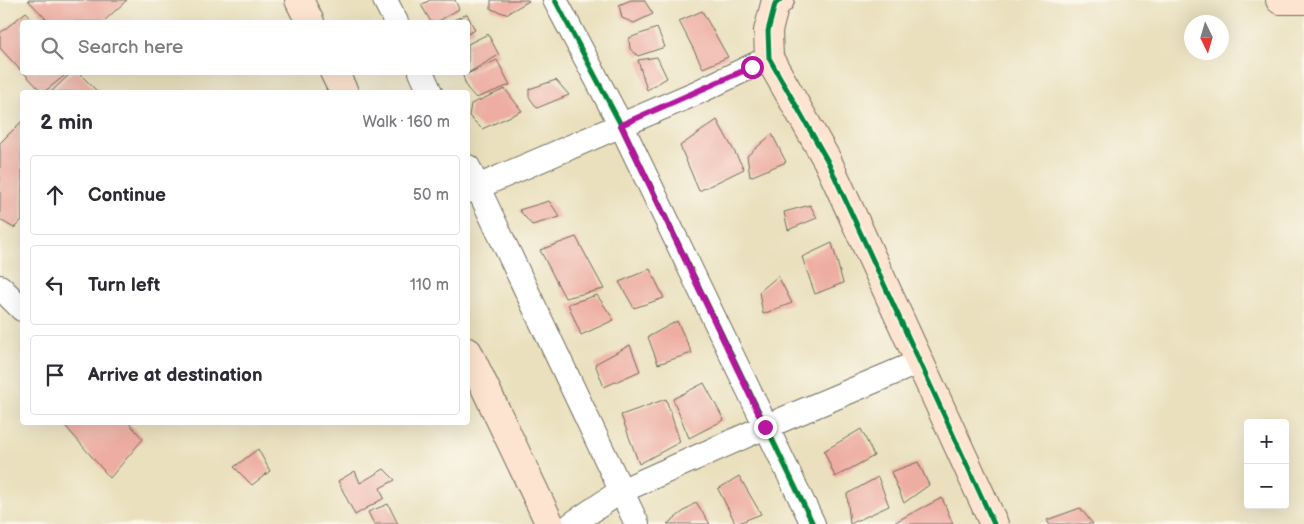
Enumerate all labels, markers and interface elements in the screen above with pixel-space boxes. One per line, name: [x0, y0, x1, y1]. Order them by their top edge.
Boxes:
north arrow: [1184, 15, 1229, 60]
search box: [20, 20, 470, 75]
icon: search: [38, 34, 66, 62]
text: Search here: [78, 36, 183, 59]
route start: [741, 56, 764, 79]
text: 2 min: [40, 110, 93, 135]
text: Walk · 160 m: [362, 113, 450, 132]
icon: ahead: [41, 181, 69, 209]
text: Continue: [88, 184, 166, 207]
text: 50 m: [413, 186, 449, 205]
icon: left: [41, 271, 69, 299]
text: Turn left: [88, 274, 160, 297]
text: 110 m: [410, 276, 449, 295]
icon: arrive: [41, 361, 69, 389]
text: Arrive at destination: [88, 364, 263, 387]
route end: [754, 416, 777, 439]
map controls: [1244, 419, 1289, 509]
button: +: [1244, 419, 1289, 464]
button: −: [1244, 464, 1289, 509]

